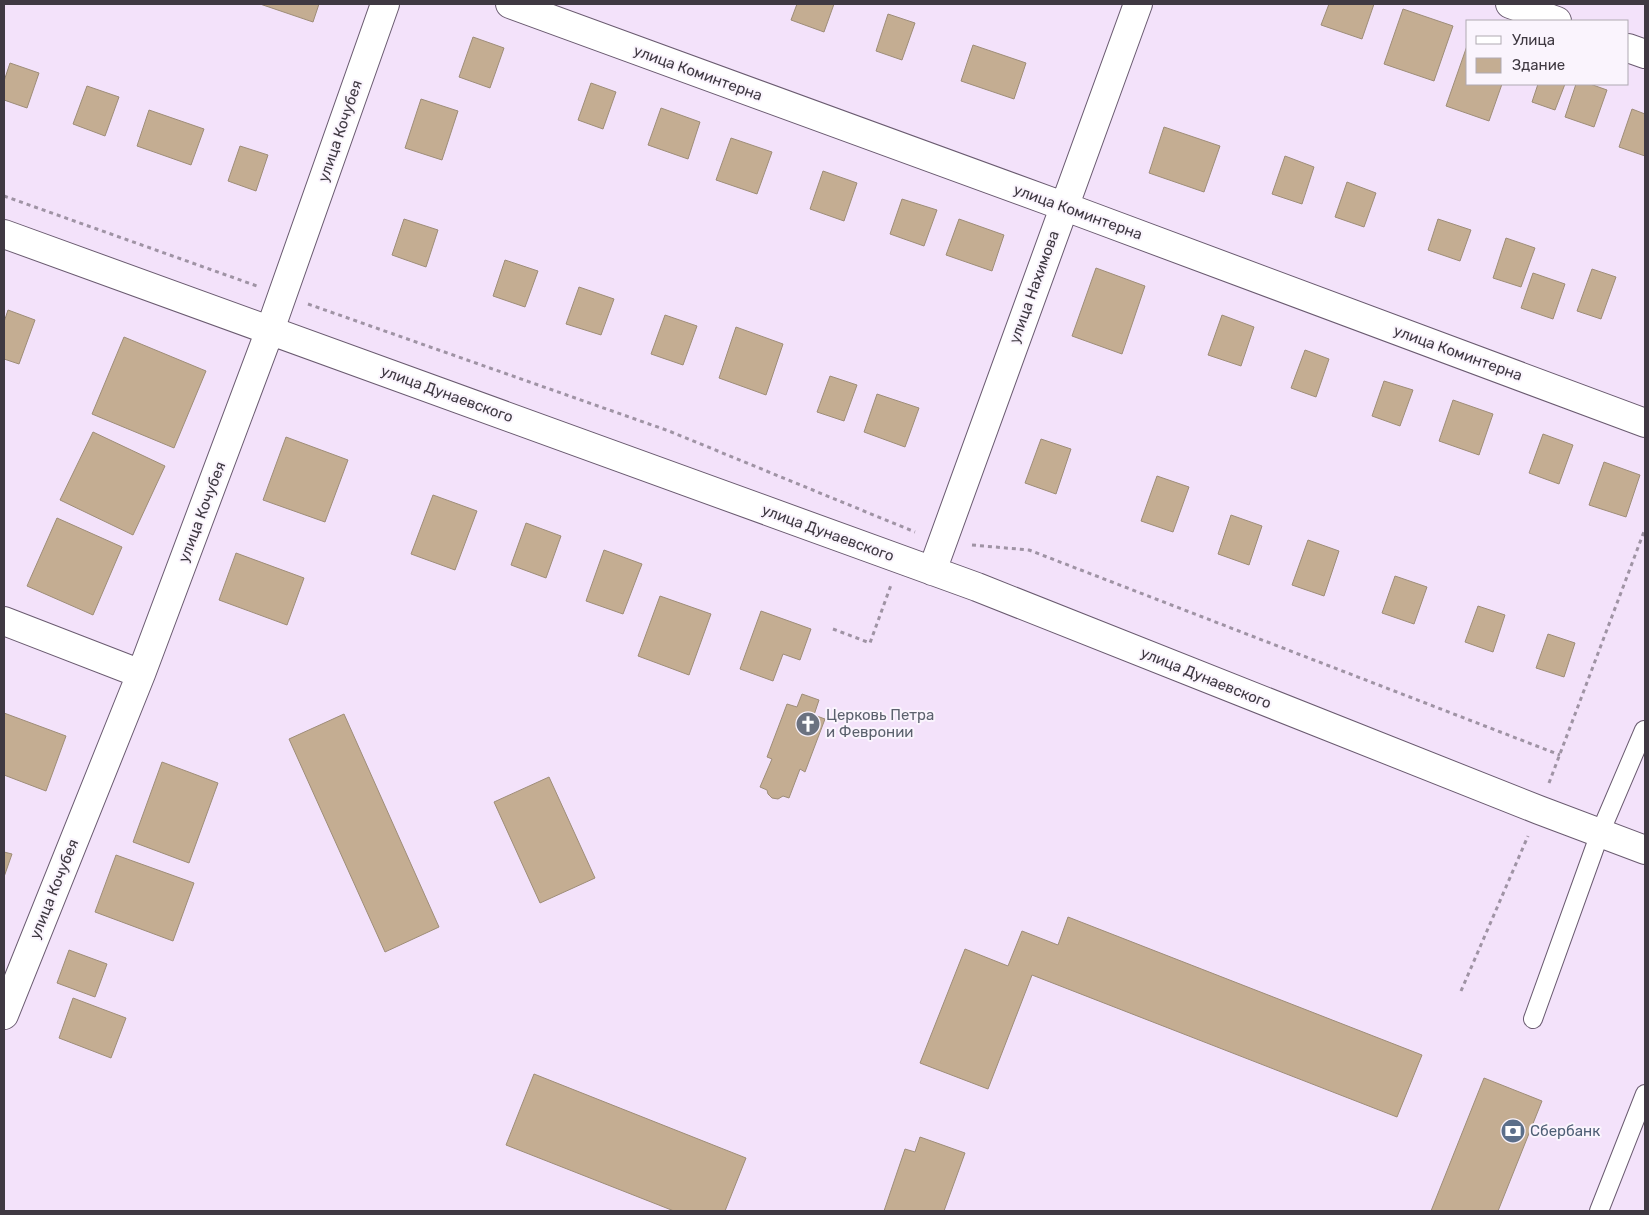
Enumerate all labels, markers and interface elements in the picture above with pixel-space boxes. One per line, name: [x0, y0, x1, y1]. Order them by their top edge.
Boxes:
legend: [1466, 20, 1629, 85]
text: Улица: [1512, 31, 1555, 49]
street label: улица Коминтерна: [631, 41, 765, 105]
text: Здание: [1512, 56, 1565, 74]
street label: улица Кочубея: [314, 78, 366, 184]
street label: улица Коминтерна: [1011, 180, 1145, 244]
street label: улица Нахимова: [1005, 228, 1063, 346]
street label: улица Коминтерна: [1391, 321, 1525, 385]
street label: улица Дунаевского: [378, 362, 516, 426]
street label: улица Кочубея: [175, 459, 229, 565]
street label: улица Дунаевского: [759, 501, 897, 565]
street label: улица Дунаевского: [1138, 644, 1274, 712]
place label: Церковь Петра и Февронии: [826, 706, 934, 741]
church icon: Церковь Петра и Февронии: [795, 711, 821, 737]
street label: улица Кочубея: [26, 836, 82, 942]
bank icon: Сбербанк: [1500, 1118, 1526, 1144]
place label: Сбербанк: [1530, 1122, 1600, 1140]

